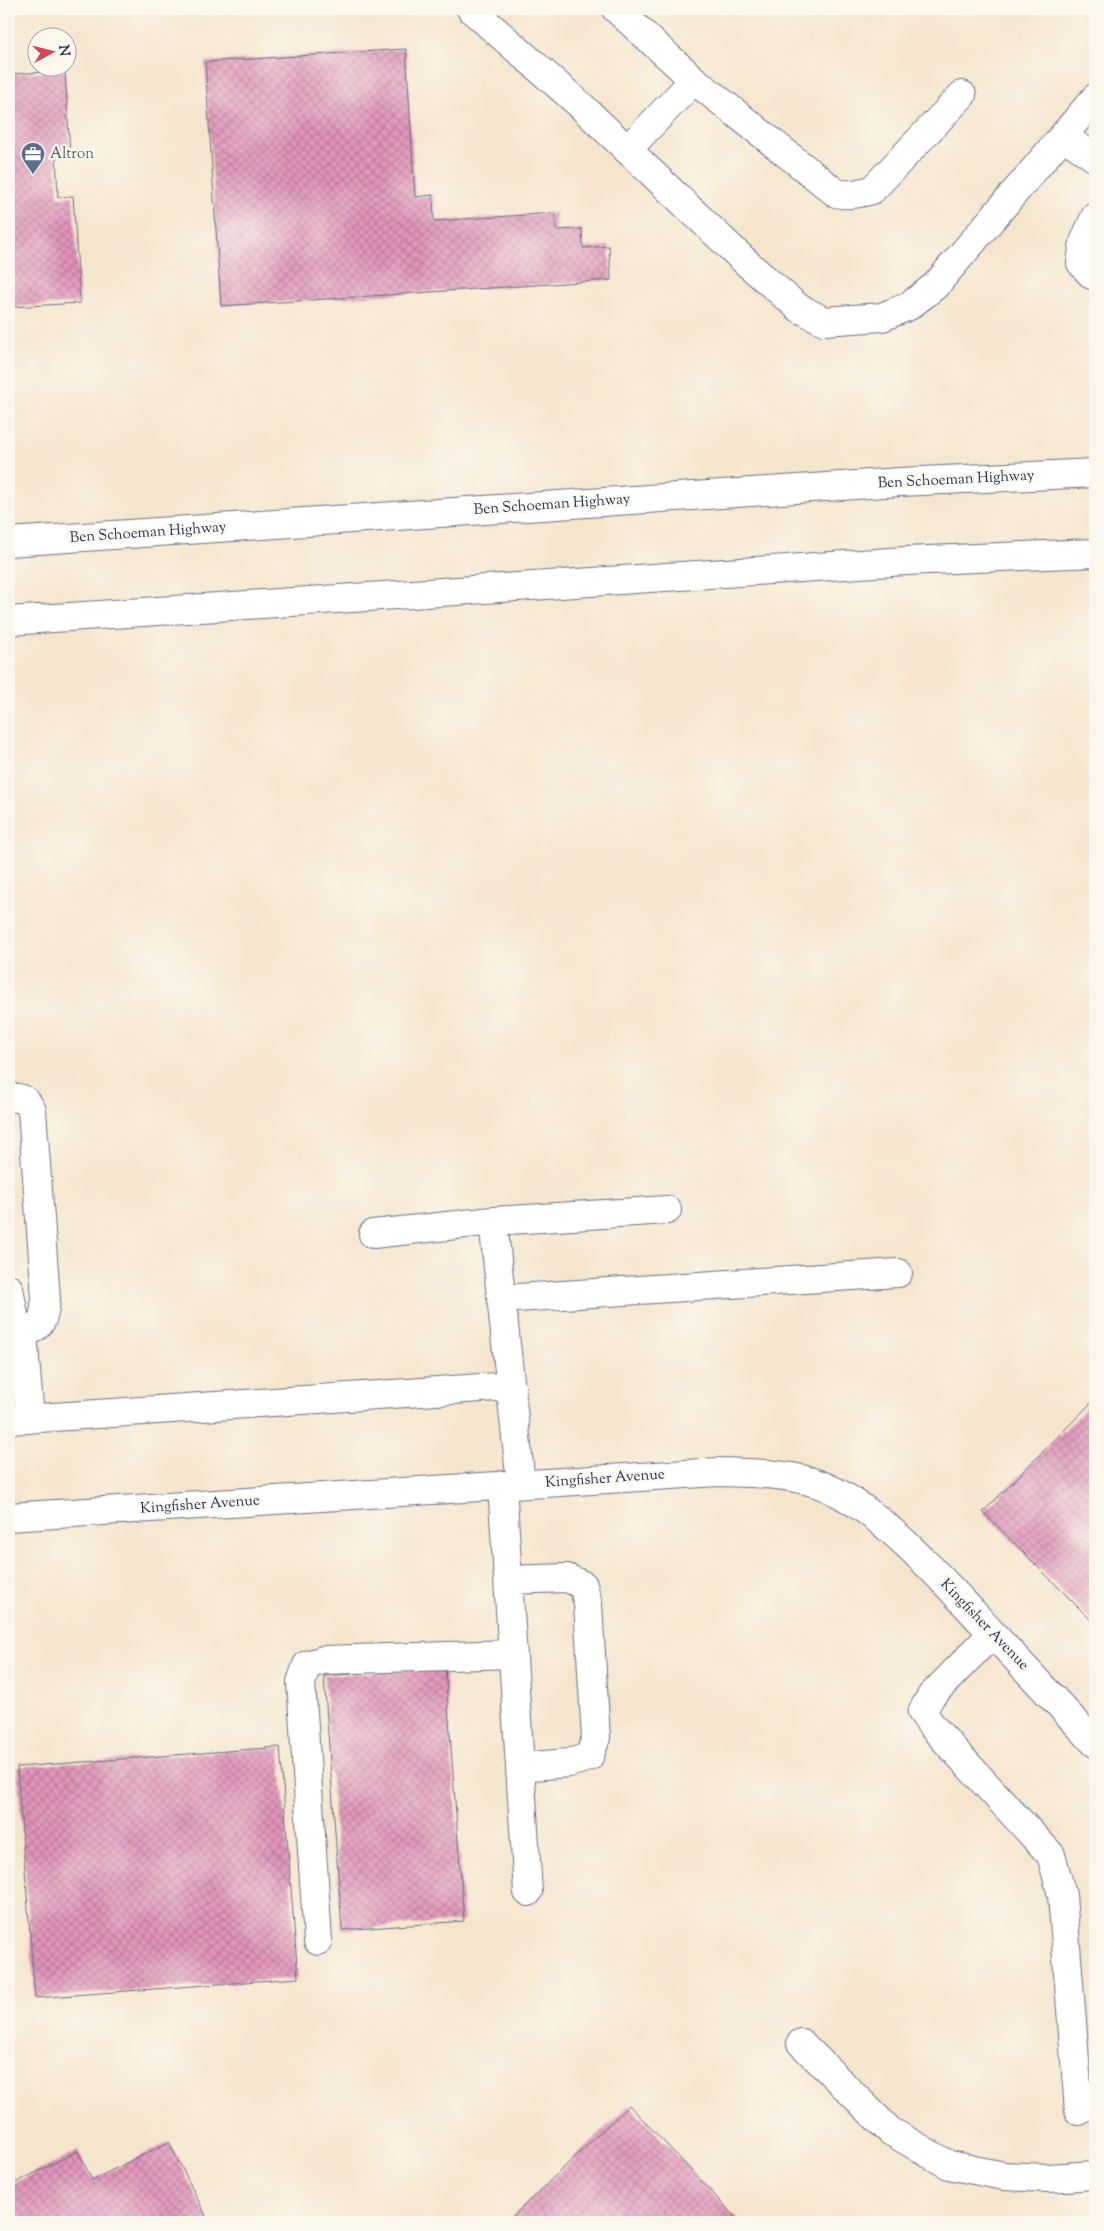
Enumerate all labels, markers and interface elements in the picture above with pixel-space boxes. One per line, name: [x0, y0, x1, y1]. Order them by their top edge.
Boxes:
north arrow: [28, 28, 78, 78]
text: N: [52, 44, 74, 57]
office icon: Altron: [20, 141, 46, 175]
place label: Altron: [50, 144, 94, 165]
street label: Ben Schoeman Highway: [877, 465, 1035, 495]
street label: Ben Schoeman Highway: [473, 489, 631, 521]
street label: Ben Schoeman Highway: [69, 517, 227, 549]
street label: Kingfisher Avenue: [545, 1464, 665, 1494]
street label: Kingfisher Avenue: [140, 1490, 260, 1520]
street label: Kingfisher Avenue: [935, 1575, 1033, 1675]

